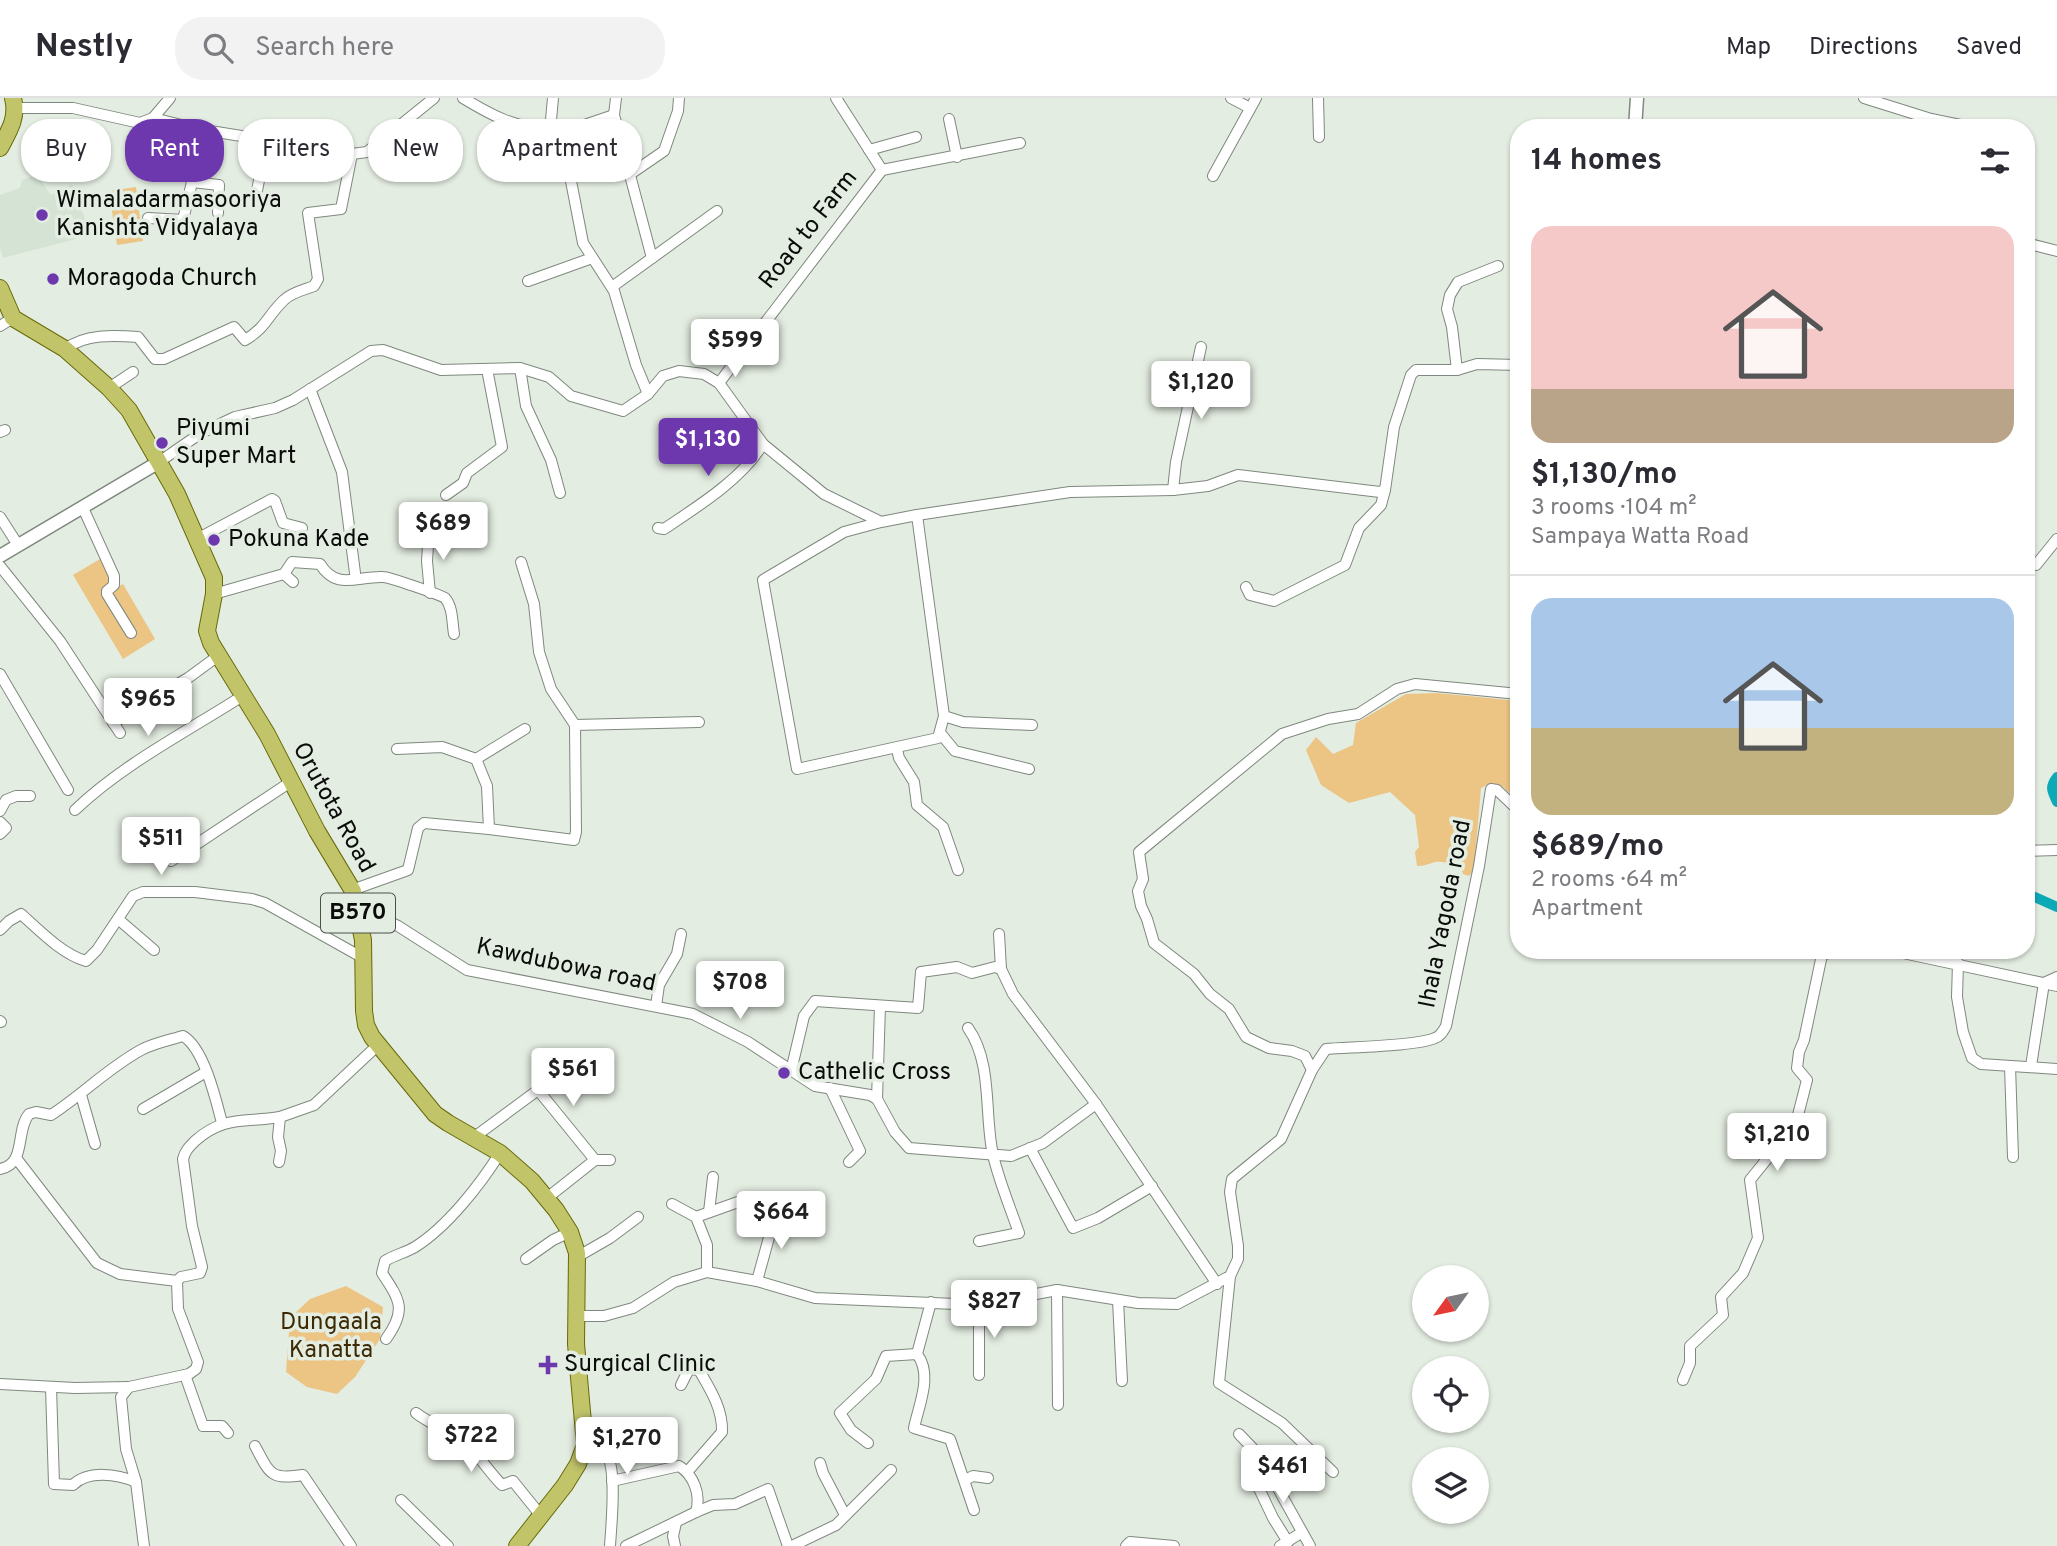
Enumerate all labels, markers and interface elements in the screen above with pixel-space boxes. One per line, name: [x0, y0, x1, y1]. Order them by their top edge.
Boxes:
search box: [175, 17, 665, 80]
text: Nestly: [35, 27, 133, 69]
icon: search: [199, 29, 237, 67]
text: Search here: [255, 32, 394, 65]
text: Map: [1726, 33, 1771, 63]
text: Directions: [1809, 33, 1918, 63]
text: Saved: [1956, 33, 2022, 63]
chip: Buy: [21, 119, 111, 182]
chip: Rent: [125, 119, 224, 182]
chip: Filters: [238, 119, 354, 182]
chip: New: [368, 119, 463, 182]
chip: Apartment: [477, 119, 642, 182]
icon: filters: [1976, 142, 2014, 180]
text: 14 homes: [1531, 143, 1662, 180]
street label: Road to Farm: [753, 164, 865, 296]
place label: Wimaladarmasooriya Kanishta Vidyalaya: [56, 186, 282, 244]
marker: Wimaladarmasooriya Kanishta Vidyalaya: [34, 207, 50, 223]
place label: Moragoda Church: [67, 264, 257, 294]
marker: Moragoda Church: [45, 271, 61, 287]
icon: home: [1710, 271, 1836, 397]
pin: $599: [694, 320, 776, 379]
text: $599: [707, 327, 763, 356]
pin: $1,120: [1144, 362, 1258, 421]
text: $1,120: [1167, 369, 1235, 398]
place label: Piyumi Super Mart: [176, 414, 296, 472]
pin: $1,130: [651, 418, 765, 478]
text: $1,130: [675, 426, 741, 455]
marker: Piyumi Super Mart: [154, 435, 170, 451]
text: $1,130/mo: [1531, 457, 1677, 494]
text: 3 rooms · 104 m²: [1531, 494, 1696, 523]
pin: $689: [402, 503, 484, 562]
text: $689: [415, 510, 471, 539]
text: Sampaya Watta Road: [1531, 523, 1749, 552]
place label: Pokuna Kade: [228, 525, 369, 555]
marker: Pokuna Kade: [206, 532, 222, 548]
icon: home: [1710, 643, 1836, 769]
pin: $965: [107, 678, 189, 738]
text: $965: [120, 686, 176, 715]
street label: Orutota Road: [285, 737, 381, 879]
street label: Ihala Yagoda road: [1413, 817, 1479, 1011]
pin: $511: [120, 818, 202, 877]
text: $511: [138, 825, 184, 854]
text: $689/mo: [1531, 829, 1664, 866]
text: 2 rooms · 64 m²: [1531, 866, 1687, 895]
road number: B570: [321, 894, 395, 932]
text: Apartment: [1531, 895, 1643, 924]
street label: Kawdubowa road: [473, 932, 659, 1000]
pin: $708: [699, 962, 781, 1021]
text: $708: [712, 969, 768, 998]
pin: $561: [532, 1048, 614, 1108]
text: $561: [547, 1056, 599, 1085]
place label: Cathelic Cross: [798, 1058, 951, 1088]
marker: Cathelic Cross: [776, 1065, 792, 1081]
pin: $1,210: [1720, 1114, 1834, 1173]
text: $1,210: [1743, 1121, 1811, 1150]
pin: $664: [740, 1192, 822, 1251]
text: $664: [753, 1199, 809, 1228]
north arrow: [1412, 1265, 1489, 1342]
map controls: [1412, 1265, 1489, 1524]
pin: $827: [953, 1280, 1035, 1340]
text: $827: [967, 1288, 1021, 1317]
park label: Dungaala Kanatta: [280, 1308, 382, 1366]
place label: Surgical Clinic: [564, 1350, 716, 1380]
marker: Surgical Clinic: [538, 1355, 558, 1375]
button: locate: [1412, 1356, 1489, 1433]
pin: $722: [430, 1414, 512, 1474]
pin: $1,270: [570, 1418, 684, 1477]
text: $722: [444, 1422, 498, 1451]
text: $1,270: [592, 1425, 662, 1454]
pin: $461: [1242, 1446, 1324, 1505]
button: layers: [1412, 1447, 1489, 1524]
text: $461: [1257, 1453, 1309, 1482]

